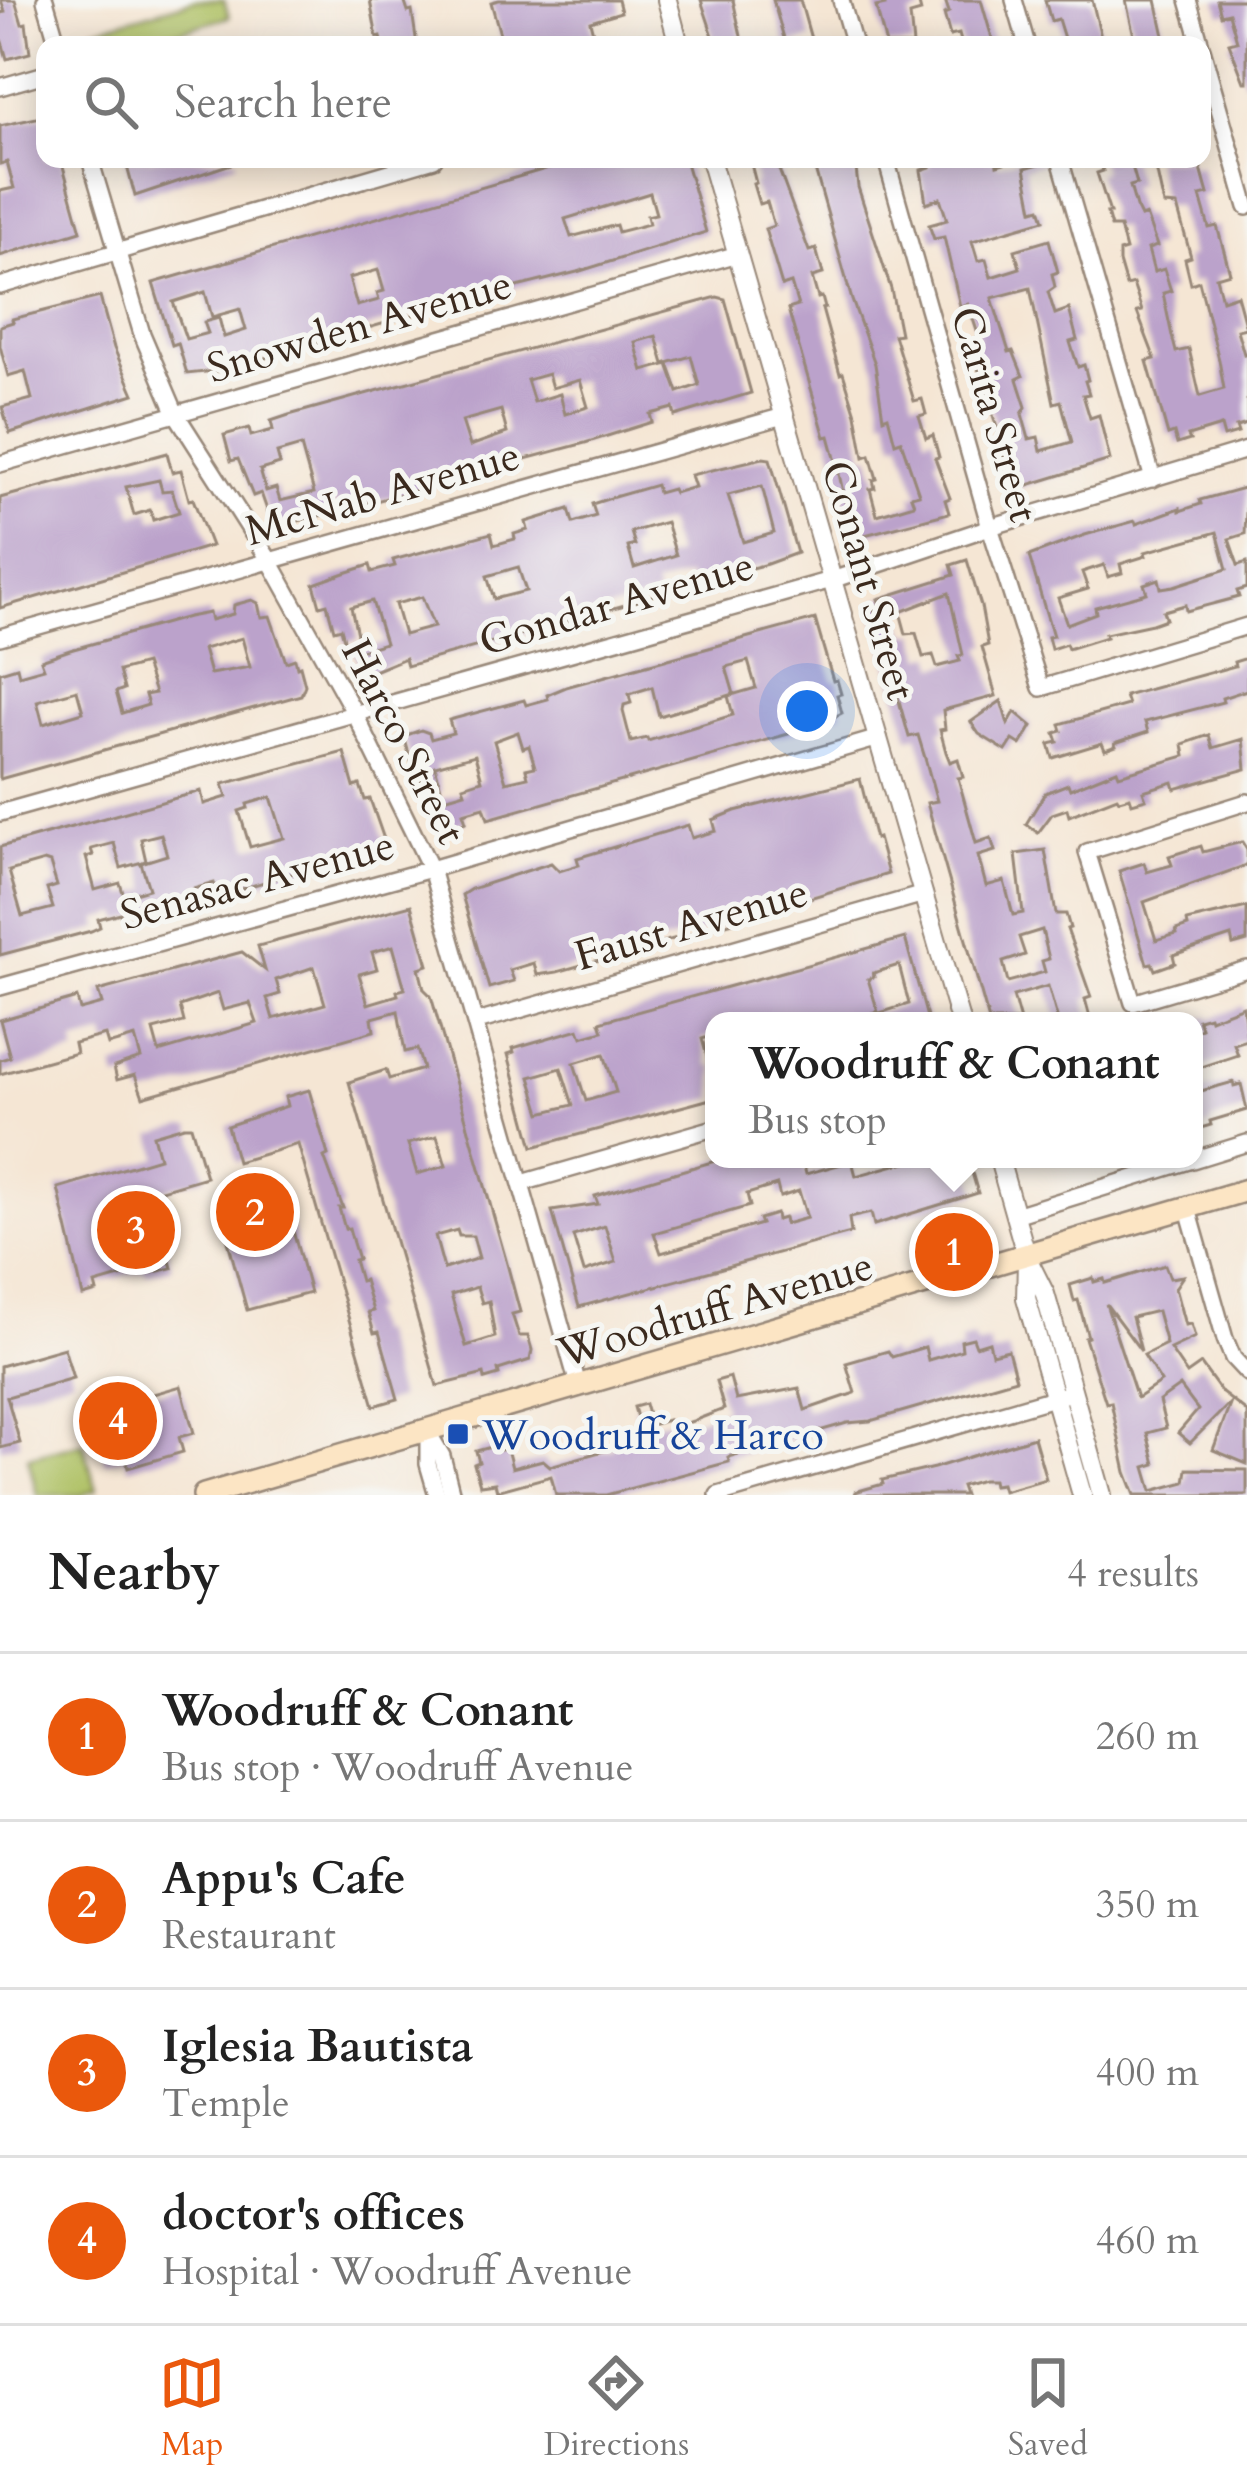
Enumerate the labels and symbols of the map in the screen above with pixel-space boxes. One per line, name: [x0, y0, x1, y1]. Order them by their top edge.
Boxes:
street label: Snowden Avenue: [201, 256, 518, 397]
street label: Carita Street: [937, 300, 1052, 529]
street label: McNab Avenue: [239, 427, 526, 560]
street label: Conant Street: [807, 454, 930, 707]
street label: Gondar Avenue: [472, 537, 760, 670]
street label: Harco Street: [328, 629, 480, 854]
your location: [777, 681, 837, 741]
street label: Senasac Avenue: [114, 817, 400, 944]
street label: Faust Avenue: [568, 864, 815, 985]
pin: 2: [216, 1167, 294, 1257]
pin: 3: [97, 1185, 175, 1275]
pin: 1: [915, 1207, 993, 1297]
street label: Woodruff Avenue: [550, 1237, 880, 1382]
pin: 4: [79, 1376, 157, 1466]
place label: Woodruff & Harco: [481, 1407, 824, 1464]
marker: Woodruff & Harco: [445, 1421, 471, 1447]

